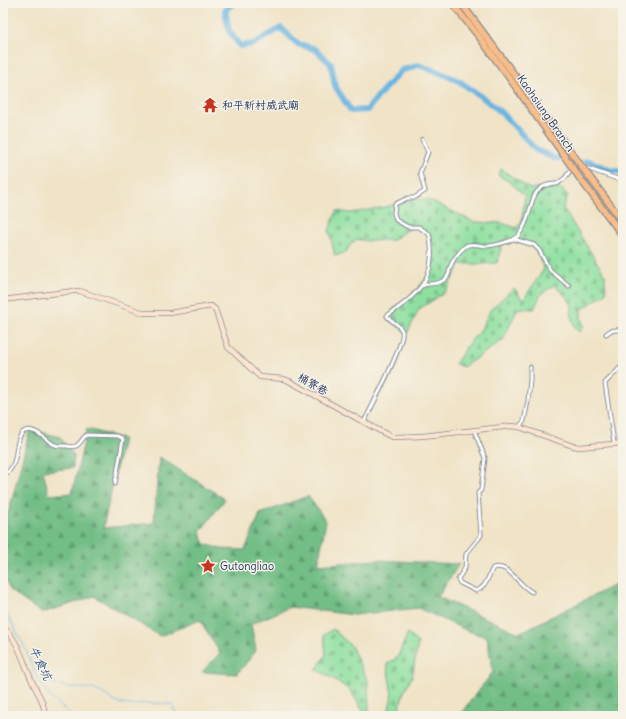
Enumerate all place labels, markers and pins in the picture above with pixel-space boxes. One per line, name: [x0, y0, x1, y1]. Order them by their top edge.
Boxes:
temple icon: 和平新村威武廟: [201, 96, 219, 114]
place label: 和平新村威武廟: [222, 98, 299, 112]
place icon: Gutongliao: [199, 557, 217, 575]
place label: Gutongliao: [220, 559, 274, 573]

